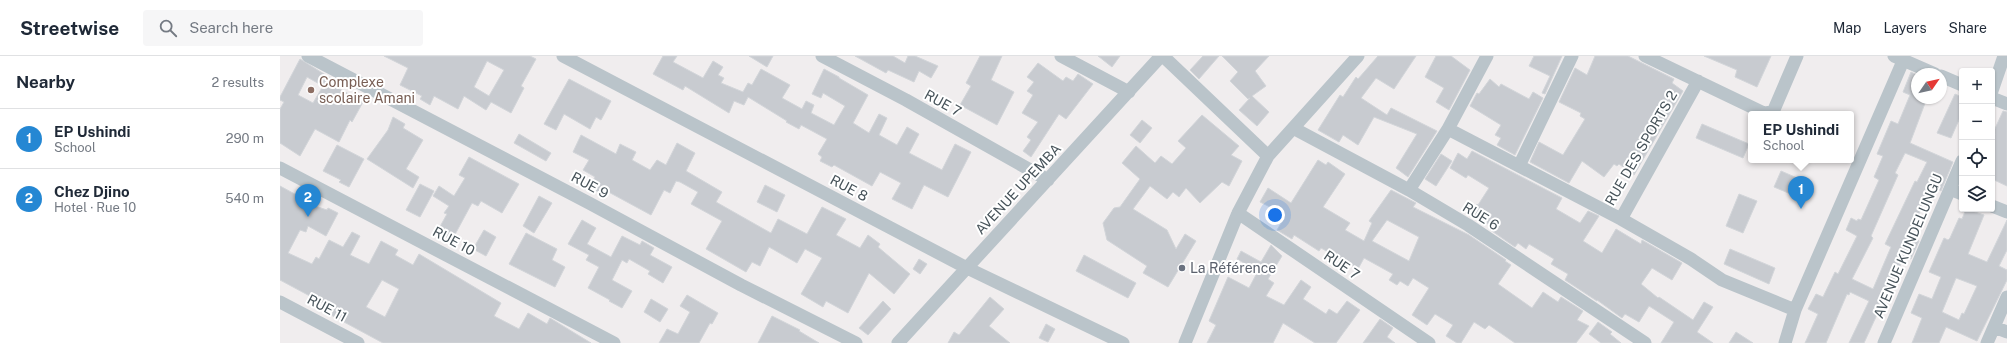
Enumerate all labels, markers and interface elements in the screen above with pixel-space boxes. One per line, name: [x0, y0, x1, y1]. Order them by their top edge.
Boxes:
search box: [143, 10, 423, 46]
text: Streetwise: [20, 17, 119, 39]
icon: search: [157, 17, 179, 39]
text: Search here: [189, 19, 273, 36]
text: Map: [1833, 20, 1861, 36]
text: Layers: [1883, 20, 1927, 36]
text: Share: [1949, 20, 1987, 36]
north arrow: [1911, 68, 1947, 104]
map controls: [1959, 68, 1995, 212]
button: +: [1959, 68, 1995, 104]
text: Nearby: [16, 72, 75, 92]
place label: Complexe scolaire Amani: [319, 74, 415, 106]
text: 2 results: [212, 75, 264, 90]
marker: Complexe scolaire Amani: [306, 85, 316, 95]
street label: RUE 7: [922, 86, 964, 120]
street label: RUE DES SPORTS 2: [1602, 88, 1680, 208]
button: −: [1959, 104, 1995, 140]
popup: [1748, 111, 1854, 163]
text: EP Ushindi: [1763, 121, 1839, 138]
text: EP Ushindi: [54, 123, 131, 140]
text: 1: [26, 131, 32, 146]
text: 290 m: [226, 131, 264, 146]
text: School: [1763, 138, 1805, 153]
text: School: [54, 140, 96, 155]
street label: AVENUE UPEMBA: [972, 140, 1064, 238]
button: locate: [1959, 140, 1995, 176]
street label: RUE 9: [569, 169, 612, 202]
street label: AVENUE KUNDELUNGU: [1870, 171, 1946, 321]
street label: RUE 8: [828, 172, 870, 204]
pin: 1: [1788, 176, 1814, 209]
button: layers: [1959, 176, 1995, 212]
text: Chez Djino: [54, 183, 130, 200]
pin: 2: [295, 184, 321, 217]
text: 2: [25, 191, 33, 206]
text: 540 m: [225, 191, 264, 206]
street label: RUE 6: [1460, 199, 1502, 233]
text: Hotel · Rue 10: [54, 200, 136, 215]
your location: [1265, 205, 1285, 225]
street label: RUE 10: [430, 223, 478, 259]
street label: RUE 7: [1321, 247, 1363, 283]
place label: La Référence: [1190, 260, 1276, 276]
marker: La Référence: [1177, 263, 1187, 273]
street label: RUE 11: [304, 291, 350, 325]

